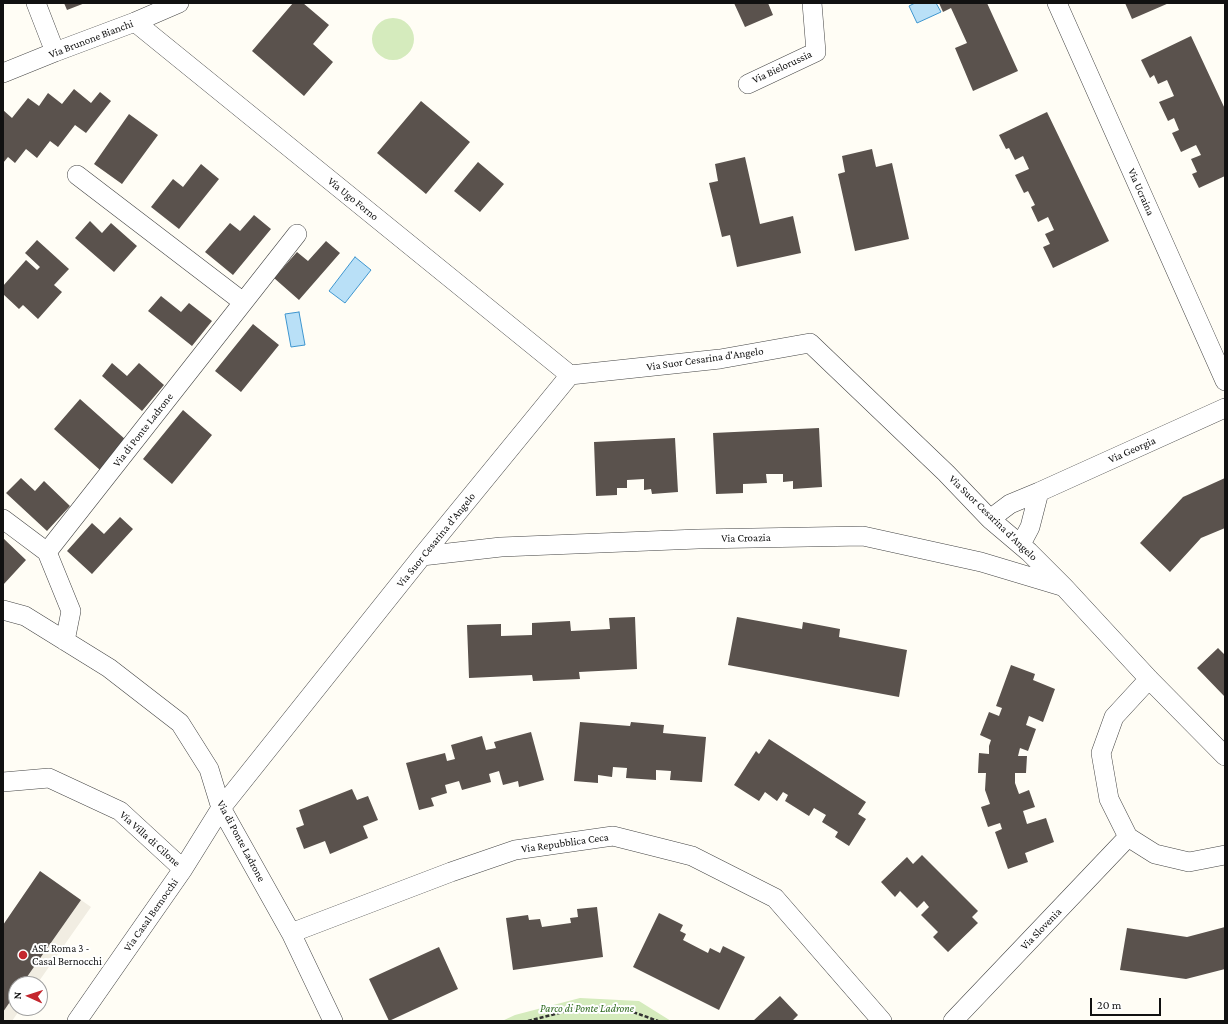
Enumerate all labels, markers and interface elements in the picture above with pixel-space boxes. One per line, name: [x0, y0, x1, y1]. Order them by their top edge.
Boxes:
street label: Via Brunone Bianchi: [47, 17, 135, 61]
street label: Via Bielorussia: [750, 47, 814, 87]
street label: Via Ucraina: [1125, 166, 1157, 218]
street label: Via Ugo Forno: [325, 174, 381, 224]
street label: Via Suor Cesarina d'Angelo: [646, 344, 764, 374]
street label: Via di Ponte Ladrone: [110, 390, 176, 470]
street label: Via Georgia: [1106, 434, 1158, 466]
street label: Via Suor Cesarina d'Angelo: [946, 472, 1040, 564]
street label: Via Suor Cesarina d'Angelo: [394, 490, 478, 590]
street label: Via Croazia: [721, 531, 771, 545]
street label: Via di Ponte Ladrone: [214, 798, 268, 884]
street label: Via Villa di Cilone: [117, 808, 183, 870]
street label: Via Repubblica Ceca: [520, 830, 610, 856]
street label: Via Casal Bernocchi: [121, 876, 181, 954]
street label: Via Slovenia: [1018, 905, 1064, 953]
place label: ASL Roma 3 - Casal Bernocchi: [32, 942, 102, 968]
marker: ASL Roma 3 - Casal Bernocchi: [17, 949, 29, 961]
north arrow: [8, 976, 48, 1016]
scale bar: [1092, 990, 1163, 1016]
text: N: [11, 991, 23, 999]
text: 20 m: [1097, 998, 1121, 1012]
park label: Parco di Ponte Ladrone: [540, 1002, 634, 1016]

